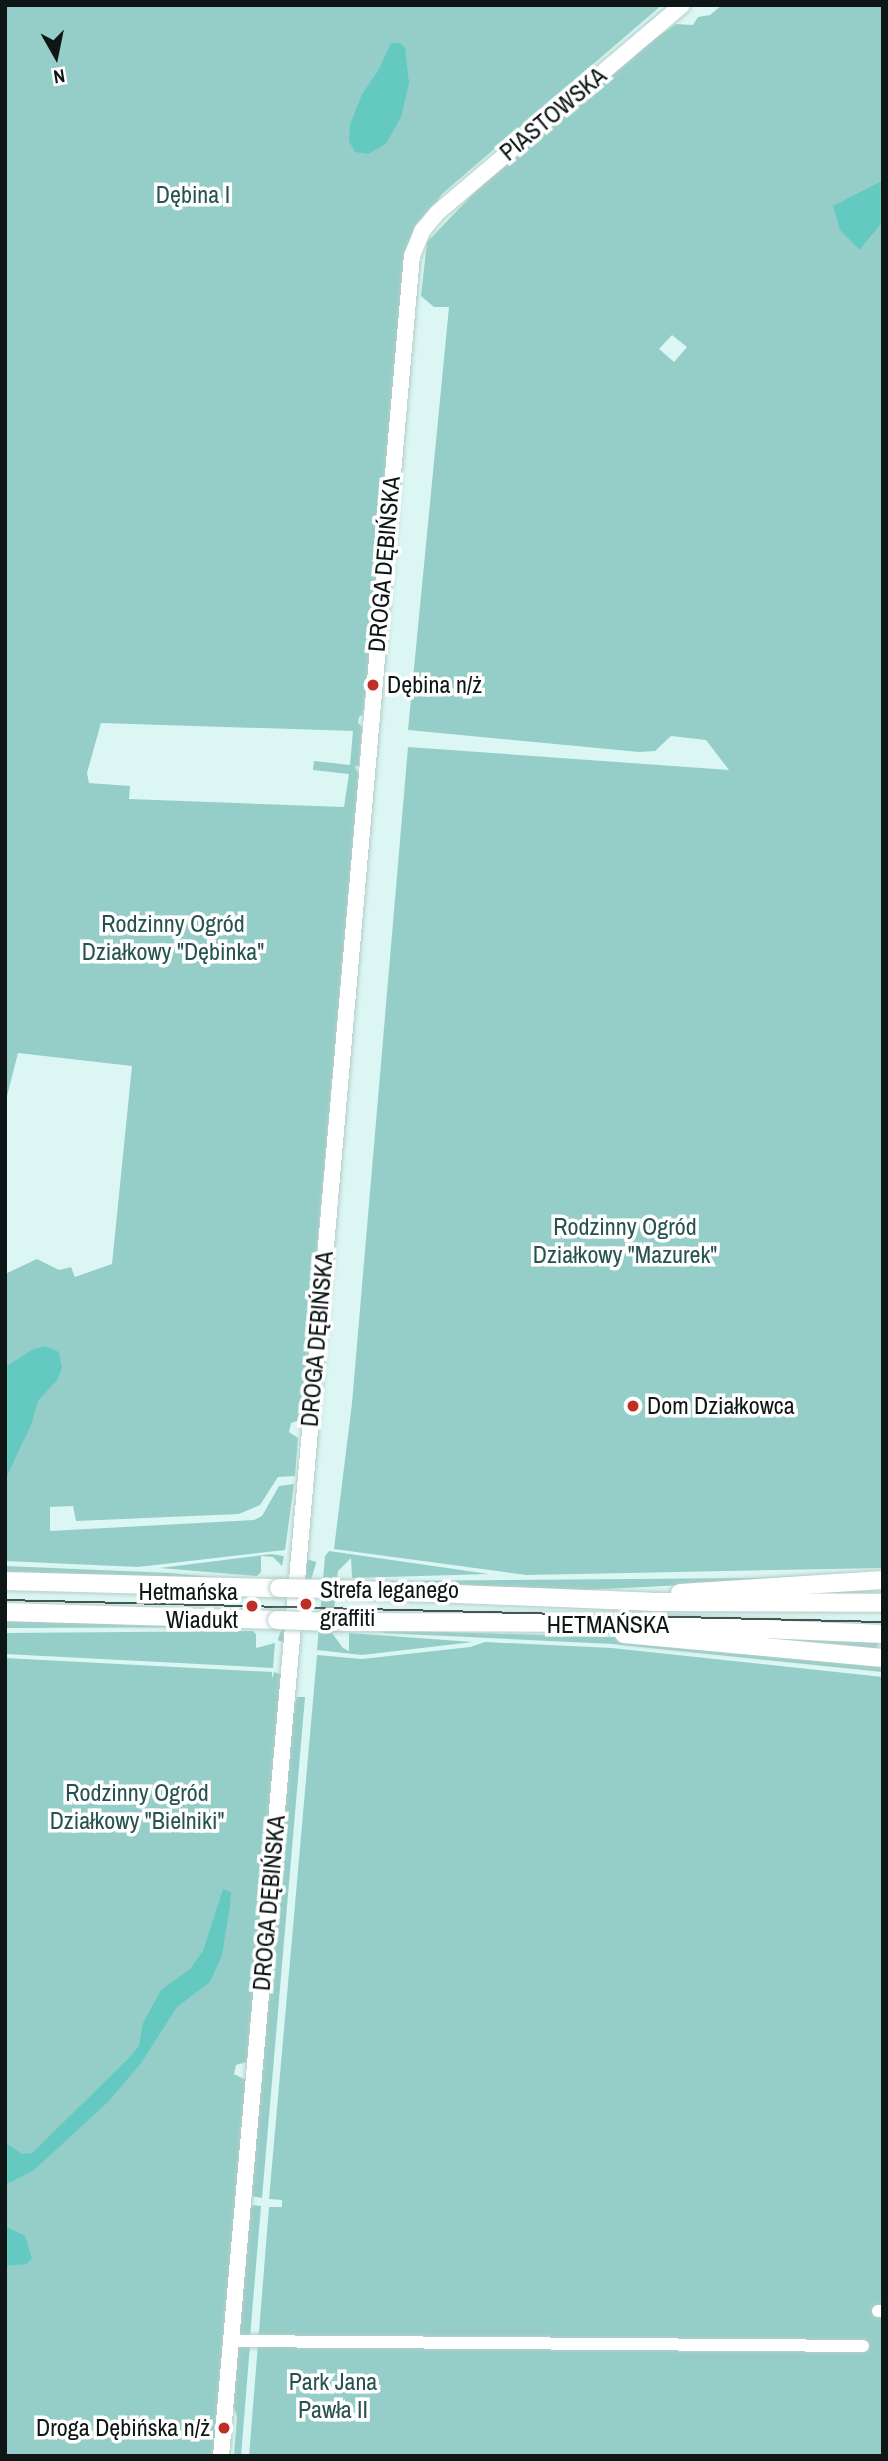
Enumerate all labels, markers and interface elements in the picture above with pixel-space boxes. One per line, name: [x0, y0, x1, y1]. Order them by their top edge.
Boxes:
north arrow: [21, 21, 91, 91]
street label: PIASTOWSKA: [494, 61, 612, 167]
text: N: [52, 63, 67, 90]
park label: Dębina I: [156, 181, 230, 209]
street label: DROGA DĘBIŃSKA: [362, 474, 406, 654]
place label: Dębina n/ż: [387, 671, 482, 699]
marker: Dębina n/ż: [365, 677, 381, 693]
park label: Rodzinny Ogród Działkowy "Dębinka": [82, 910, 264, 966]
park label: Rodzinny Ogród Działkowy "Mazurek": [533, 1213, 717, 1269]
street label: DROGA DĘBIŃSKA: [295, 1249, 339, 1429]
place label: Dom Działkowca: [647, 1392, 795, 1420]
marker: Dom Działkowca: [625, 1398, 641, 1414]
place label: Strefa leganego graffiti: [320, 1576, 459, 1632]
place label: Hetmańska Wiadukt: [138, 1578, 238, 1634]
marker: Strefa leganego graffiti: [298, 1596, 314, 1612]
marker: Hetmańska Wiadukt: [244, 1598, 260, 1614]
street label: HETMAŃSKA: [547, 1611, 669, 1639]
park label: Rodzinny Ogród Działkowy "Bielniki": [50, 1779, 224, 1835]
street label: DROGA DĘBIŃSKA: [247, 1813, 291, 1993]
park label: Park Jana Pawła II: [289, 2368, 377, 2424]
place label: Droga Dębińska n/ż: [36, 2414, 210, 2442]
marker: Droga Dębińska n/ż: [216, 2420, 232, 2436]

